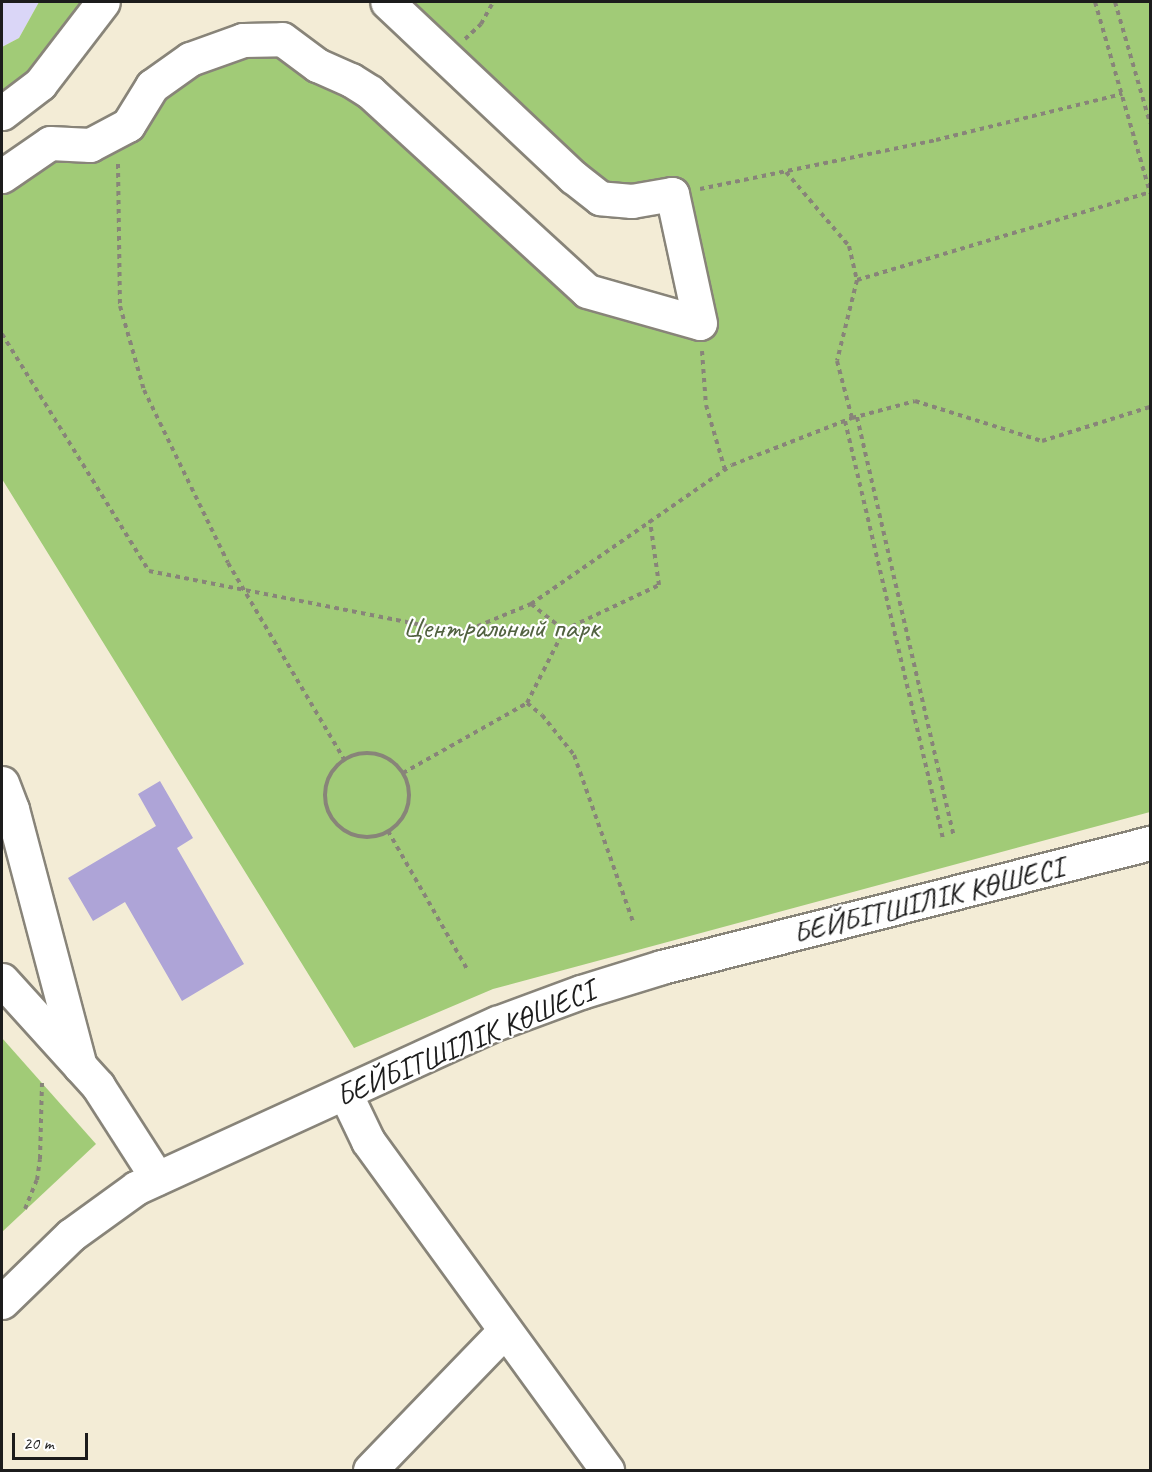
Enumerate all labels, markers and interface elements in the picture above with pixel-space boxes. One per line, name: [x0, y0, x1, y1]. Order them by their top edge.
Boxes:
park label: Центральный парк: [402, 609, 600, 645]
street label: БЕЙБІТШІЛІК КӨШЕСІ: [789, 849, 1067, 951]
street label: БЕЙБІТШІЛІК КӨШЕСІ: [330, 972, 600, 1114]
scale bar: [15, 1421, 92, 1459]
text: 20 m: [23, 1432, 54, 1454]

